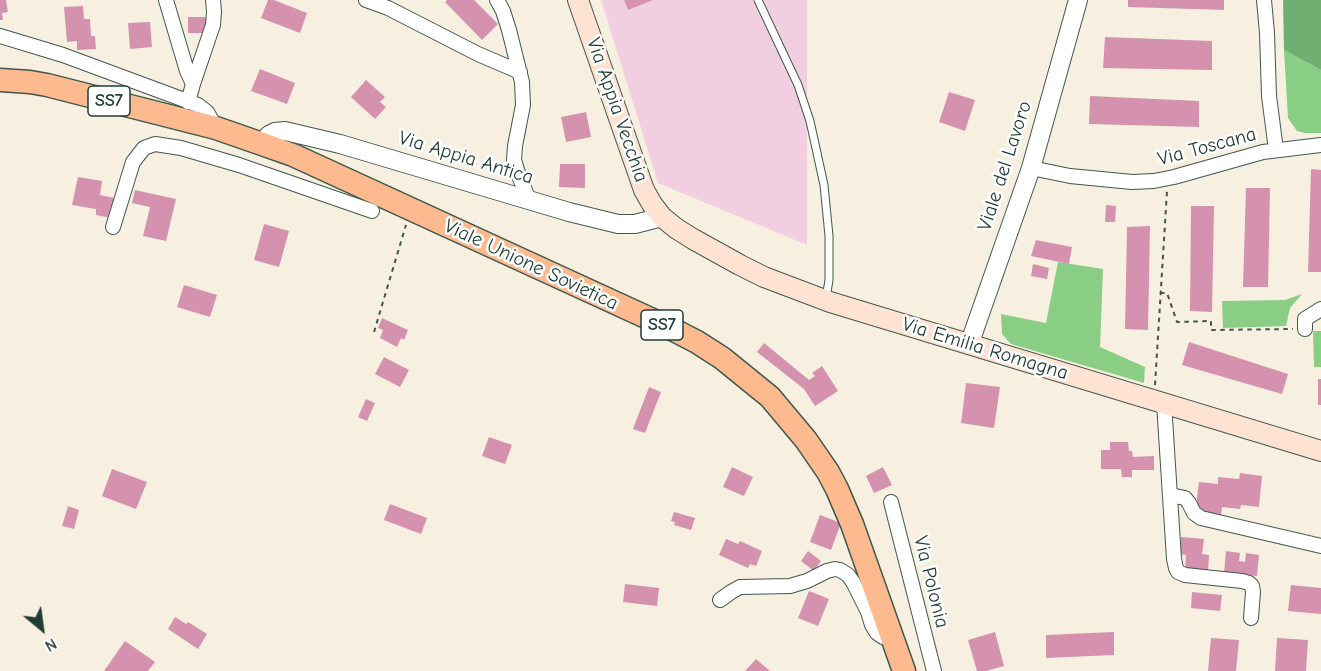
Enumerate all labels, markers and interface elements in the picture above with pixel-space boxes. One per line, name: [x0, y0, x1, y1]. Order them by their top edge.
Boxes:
street label: Via Appia Vecchia: [581, 35, 653, 185]
road number: SS7: [88, 86, 130, 116]
street label: Viale del Lavoro: [973, 98, 1037, 234]
street label: Via Toscana: [1155, 122, 1259, 172]
street label: Via Appia Antica: [396, 126, 536, 190]
street label: Viale Unione Sovietica: [440, 214, 622, 316]
road number: SS7: [641, 310, 683, 340]
street label: Via Emilia Romagna: [899, 312, 1071, 386]
street label: Via Polonia: [908, 533, 954, 631]
north arrow: [12, 599, 72, 659]
text: N: [42, 634, 60, 655]

